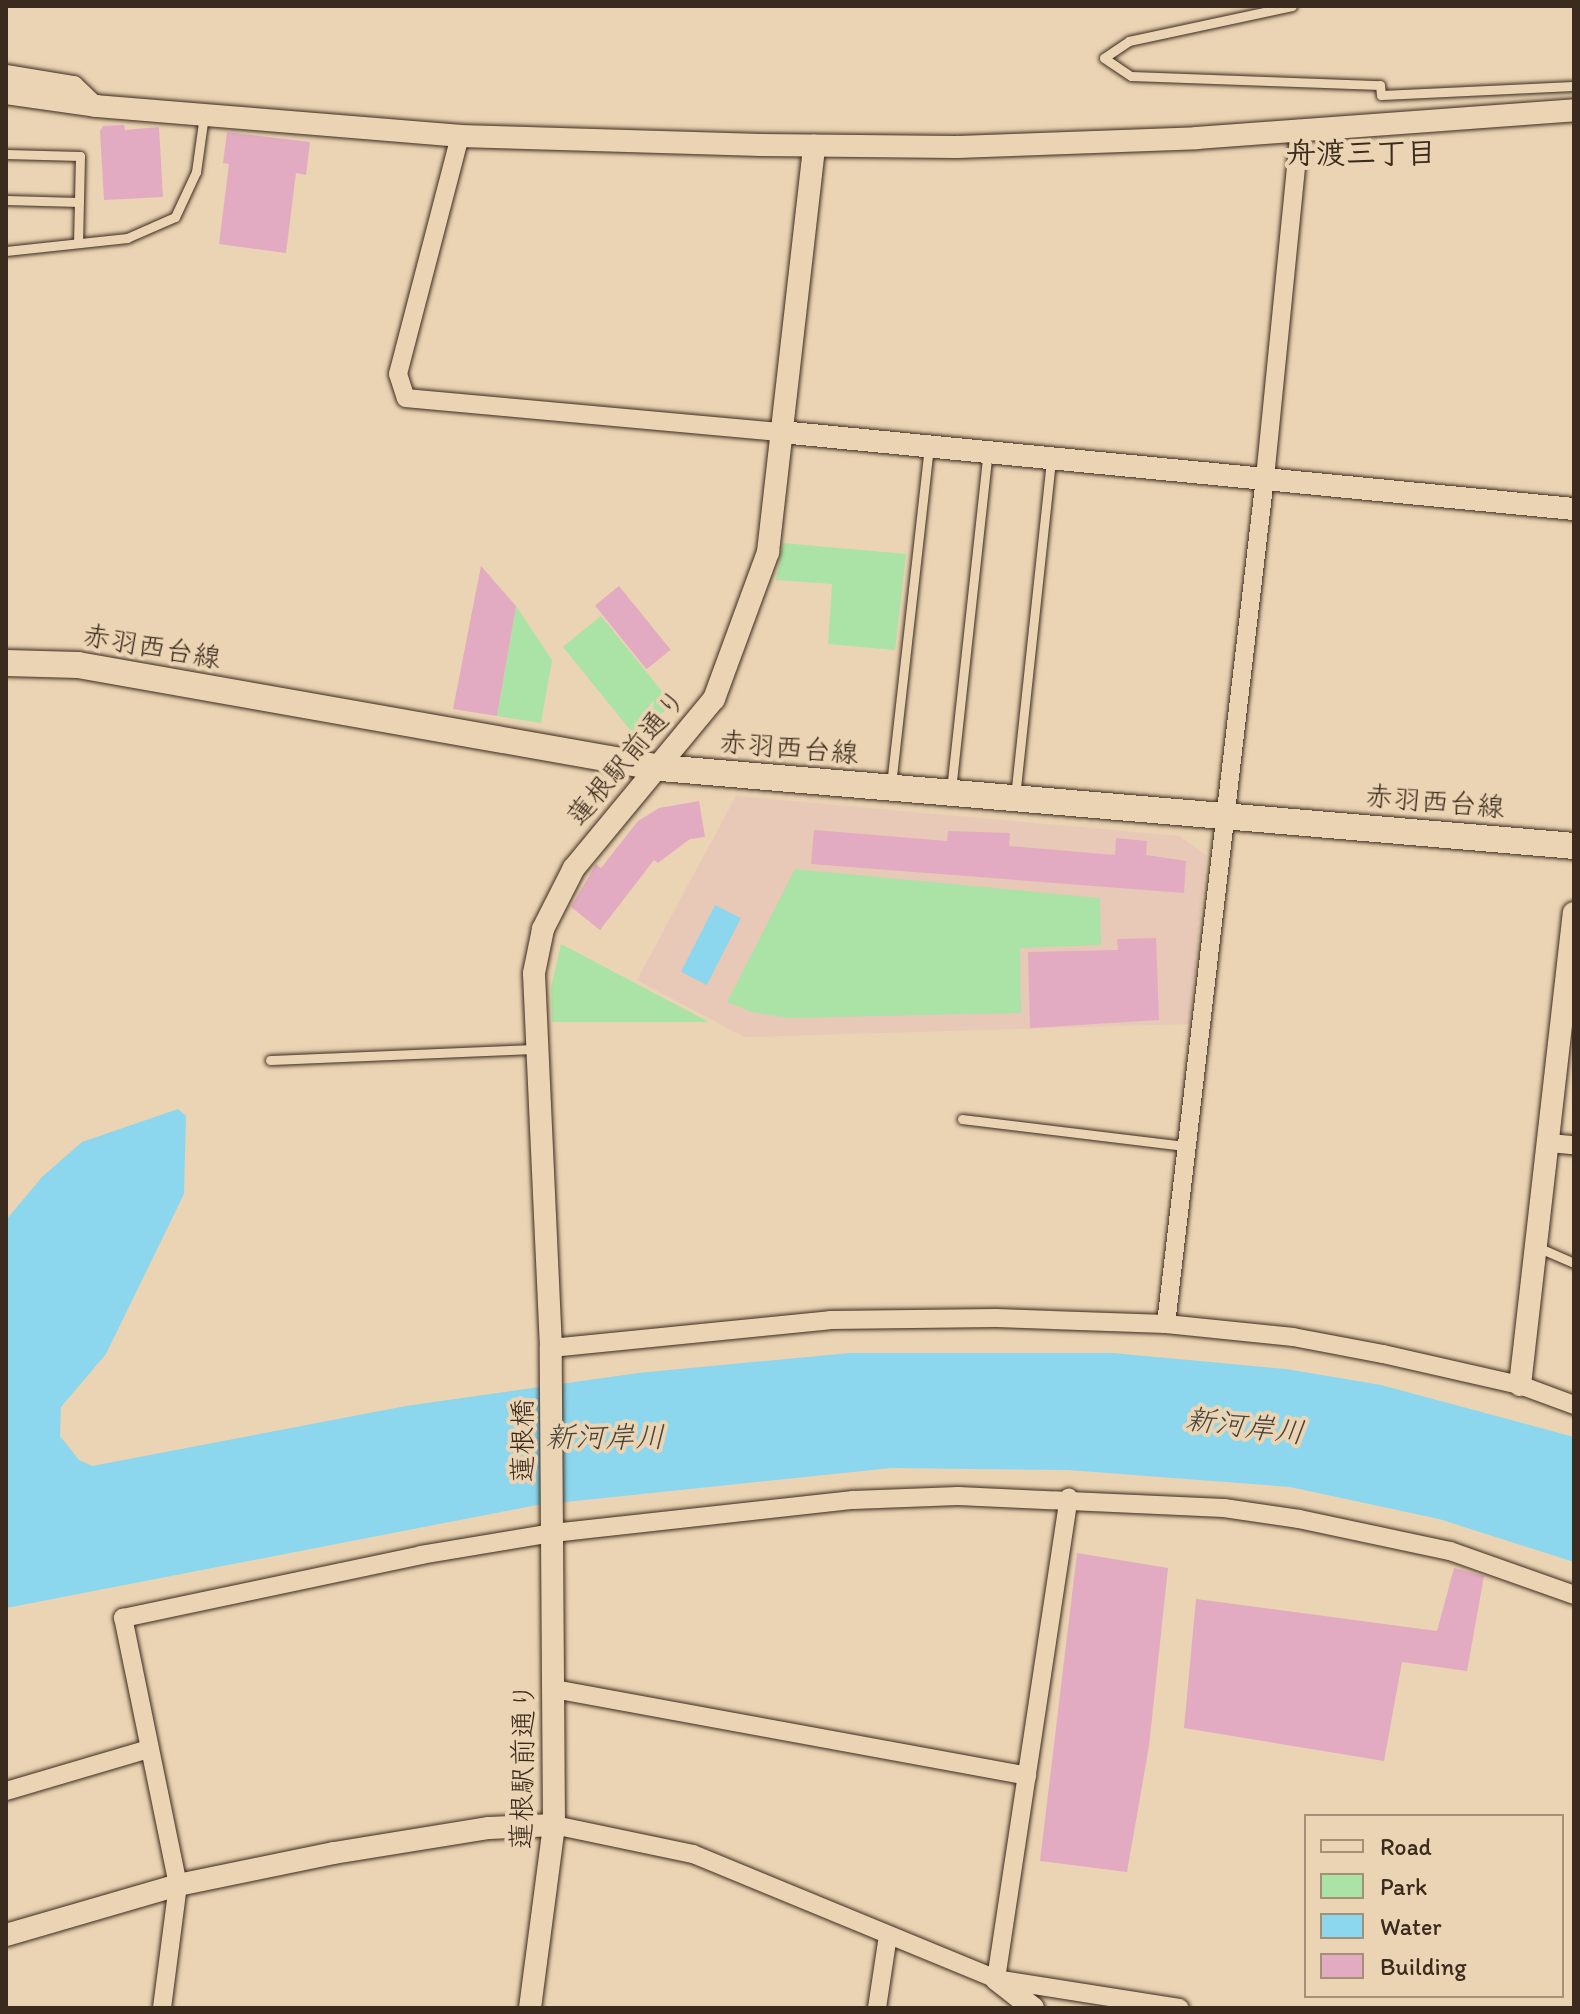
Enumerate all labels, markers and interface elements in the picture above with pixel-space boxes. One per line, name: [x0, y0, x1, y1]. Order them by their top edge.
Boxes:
district label: 舟渡三丁目: [1286, 135, 1436, 171]
street label: 赤羽西台線: [80, 617, 224, 675]
street label: 蓮根駅前通り: [559, 682, 693, 832]
street label: 赤羽西台線: [718, 724, 860, 770]
street label: 赤羽西台線: [1364, 778, 1506, 824]
street label: 蓮根橋: [505, 1399, 539, 1483]
water label: 新河岸川: [1183, 1401, 1307, 1451]
water label: 新河岸川: [545, 1419, 665, 1455]
street label: 蓮根駅前通り: [504, 1682, 540, 1850]
legend: [1304, 1814, 1564, 1998]
text: Road: [1380, 1832, 1432, 1861]
text: Park: [1380, 1872, 1427, 1901]
text: Water: [1380, 1912, 1442, 1941]
text: Building: [1380, 1952, 1467, 1981]

